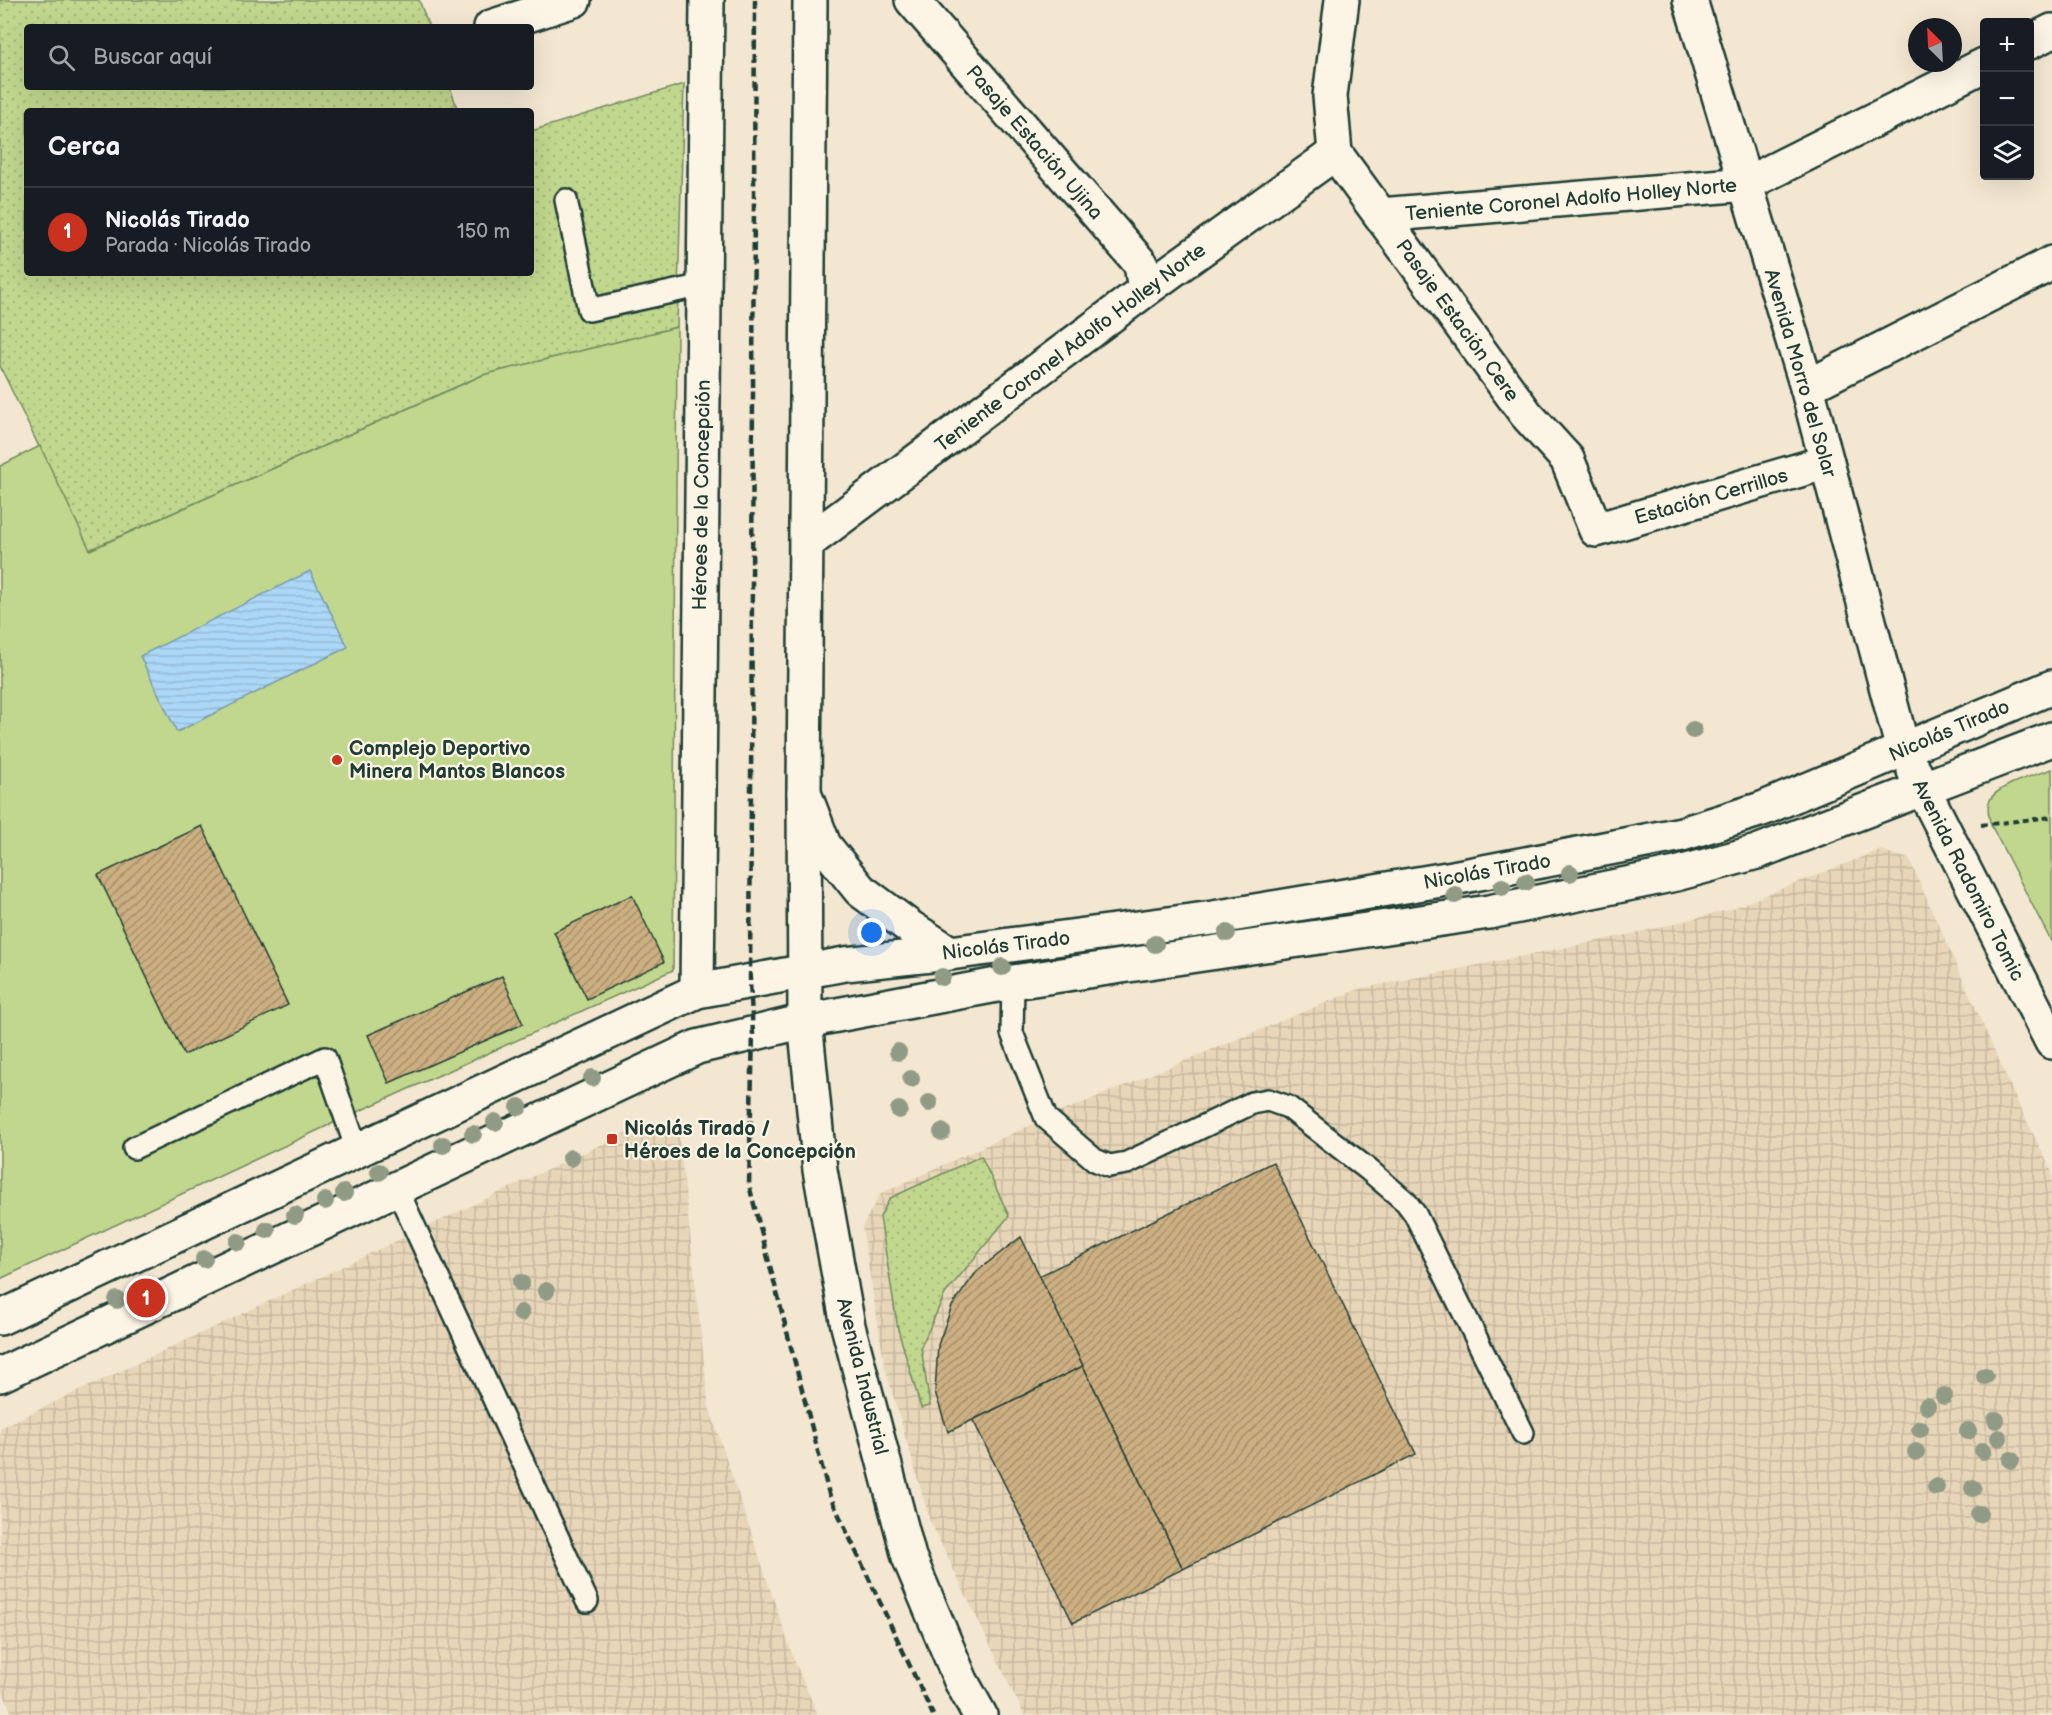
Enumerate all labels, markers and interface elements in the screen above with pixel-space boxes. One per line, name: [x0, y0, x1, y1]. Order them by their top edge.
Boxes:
north arrow: [1908, 18, 1962, 72]
map controls: [1980, 18, 2034, 180]
button: +: [1980, 18, 2034, 72]
search box: [24, 24, 534, 90]
icon: search: [45, 41, 78, 74]
text: Buscar aquí: [93, 44, 212, 71]
street label: Pasaje Estación Ujina: [961, 61, 1108, 225]
button: −: [1980, 72, 2034, 126]
button: layers: [1980, 126, 2034, 180]
text: Cerca: [48, 132, 120, 163]
street label: Teniente Coronel Adolfo Holley Norte: [1404, 174, 1738, 226]
text: Nicolás Tirado: [105, 207, 250, 234]
text: 1: [63, 220, 72, 244]
text: 150 m: [457, 220, 510, 244]
text: Parada · Nicolás Tirado: [105, 234, 311, 258]
street label: Pasaje Estación Cere: [1390, 235, 1524, 406]
street label: Teniente Coronel Adolfo Holley Norte: [931, 238, 1211, 457]
street label: Avenida Morro del Solar: [1759, 266, 1842, 481]
street label: Héroes de la Concepción: [688, 379, 716, 611]
street label: Estación Cerrillos: [1632, 464, 1791, 530]
street label: Nicolás Tirado: [1885, 695, 2013, 767]
place label: Complejo Deportivo Minera Mantos Blancos: [349, 737, 565, 784]
marker: Complejo Deportivo Minera Mantos Blancos: [330, 753, 344, 767]
street label: Avenida Radomiro Tomic: [1907, 776, 2029, 985]
street label: Nicolás Tirado: [1422, 849, 1553, 895]
your location: [857, 918, 886, 947]
street label: Nicolás Tirado: [941, 926, 1072, 966]
place label: Nicolás Tirado / Héroes de la Concepción: [624, 1117, 856, 1164]
marker: Nicolás Tirado / Héroes de la Concepción: [605, 1132, 619, 1146]
pin: 1: [126, 1276, 166, 1320]
street label: Avenida Industrial: [831, 1295, 893, 1457]

